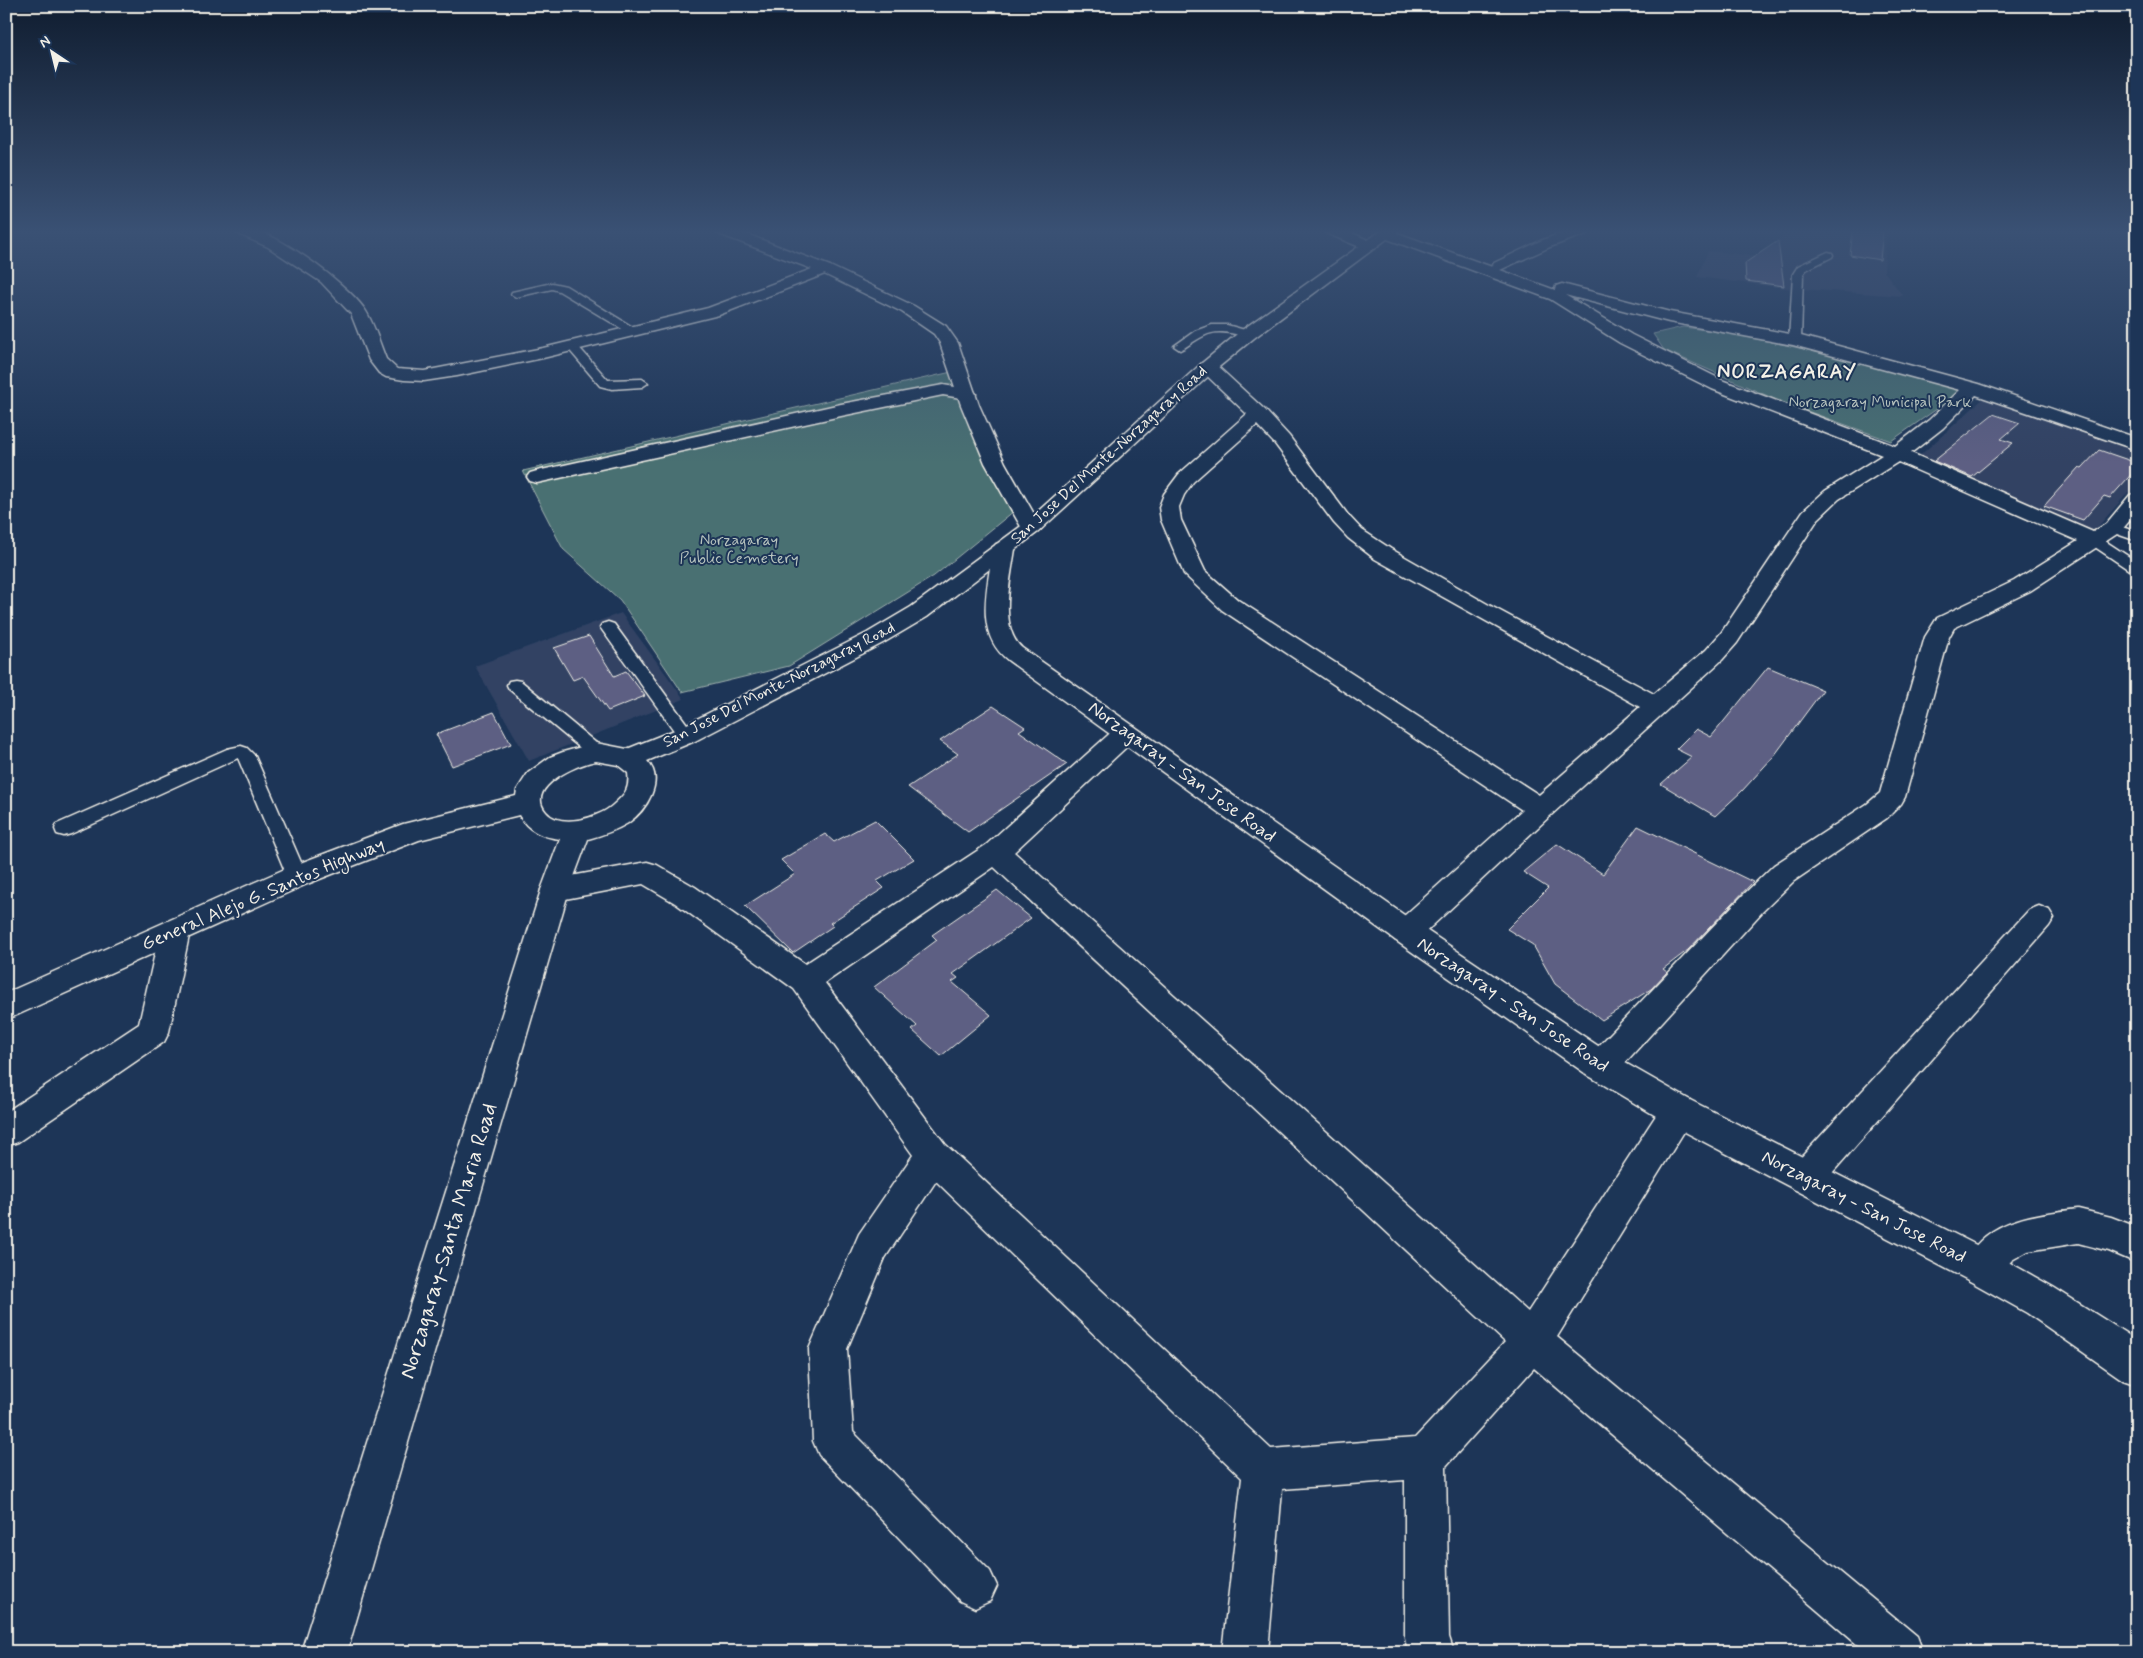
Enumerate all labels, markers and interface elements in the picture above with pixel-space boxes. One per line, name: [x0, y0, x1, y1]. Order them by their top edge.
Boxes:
north arrow: [28, 28, 78, 78]
text: N: [36, 32, 54, 52]
district label: NORZAGARAY: [1717, 359, 1857, 386]
street label: San Jose Del Monte-Norzagaray Road: [1006, 361, 1212, 549]
park label: Norzagaray Municipal Park: [1789, 392, 1971, 413]
park label: Norzagaray Public Cemetery: [679, 530, 799, 569]
street label: San Jose Del Monte-Norzagaray Road: [659, 617, 899, 753]
street label: Norzagaray - San Jose Road: [1082, 695, 1281, 849]
street label: General Alejo G. Santos Highway: [138, 831, 389, 958]
street label: Norzagaray - San Jose Road: [1412, 931, 1614, 1080]
street label: Norzagaray-Santa Maria Road: [394, 1100, 505, 1383]
street label: Norzagaray - San Jose Road: [1757, 1144, 1971, 1270]

